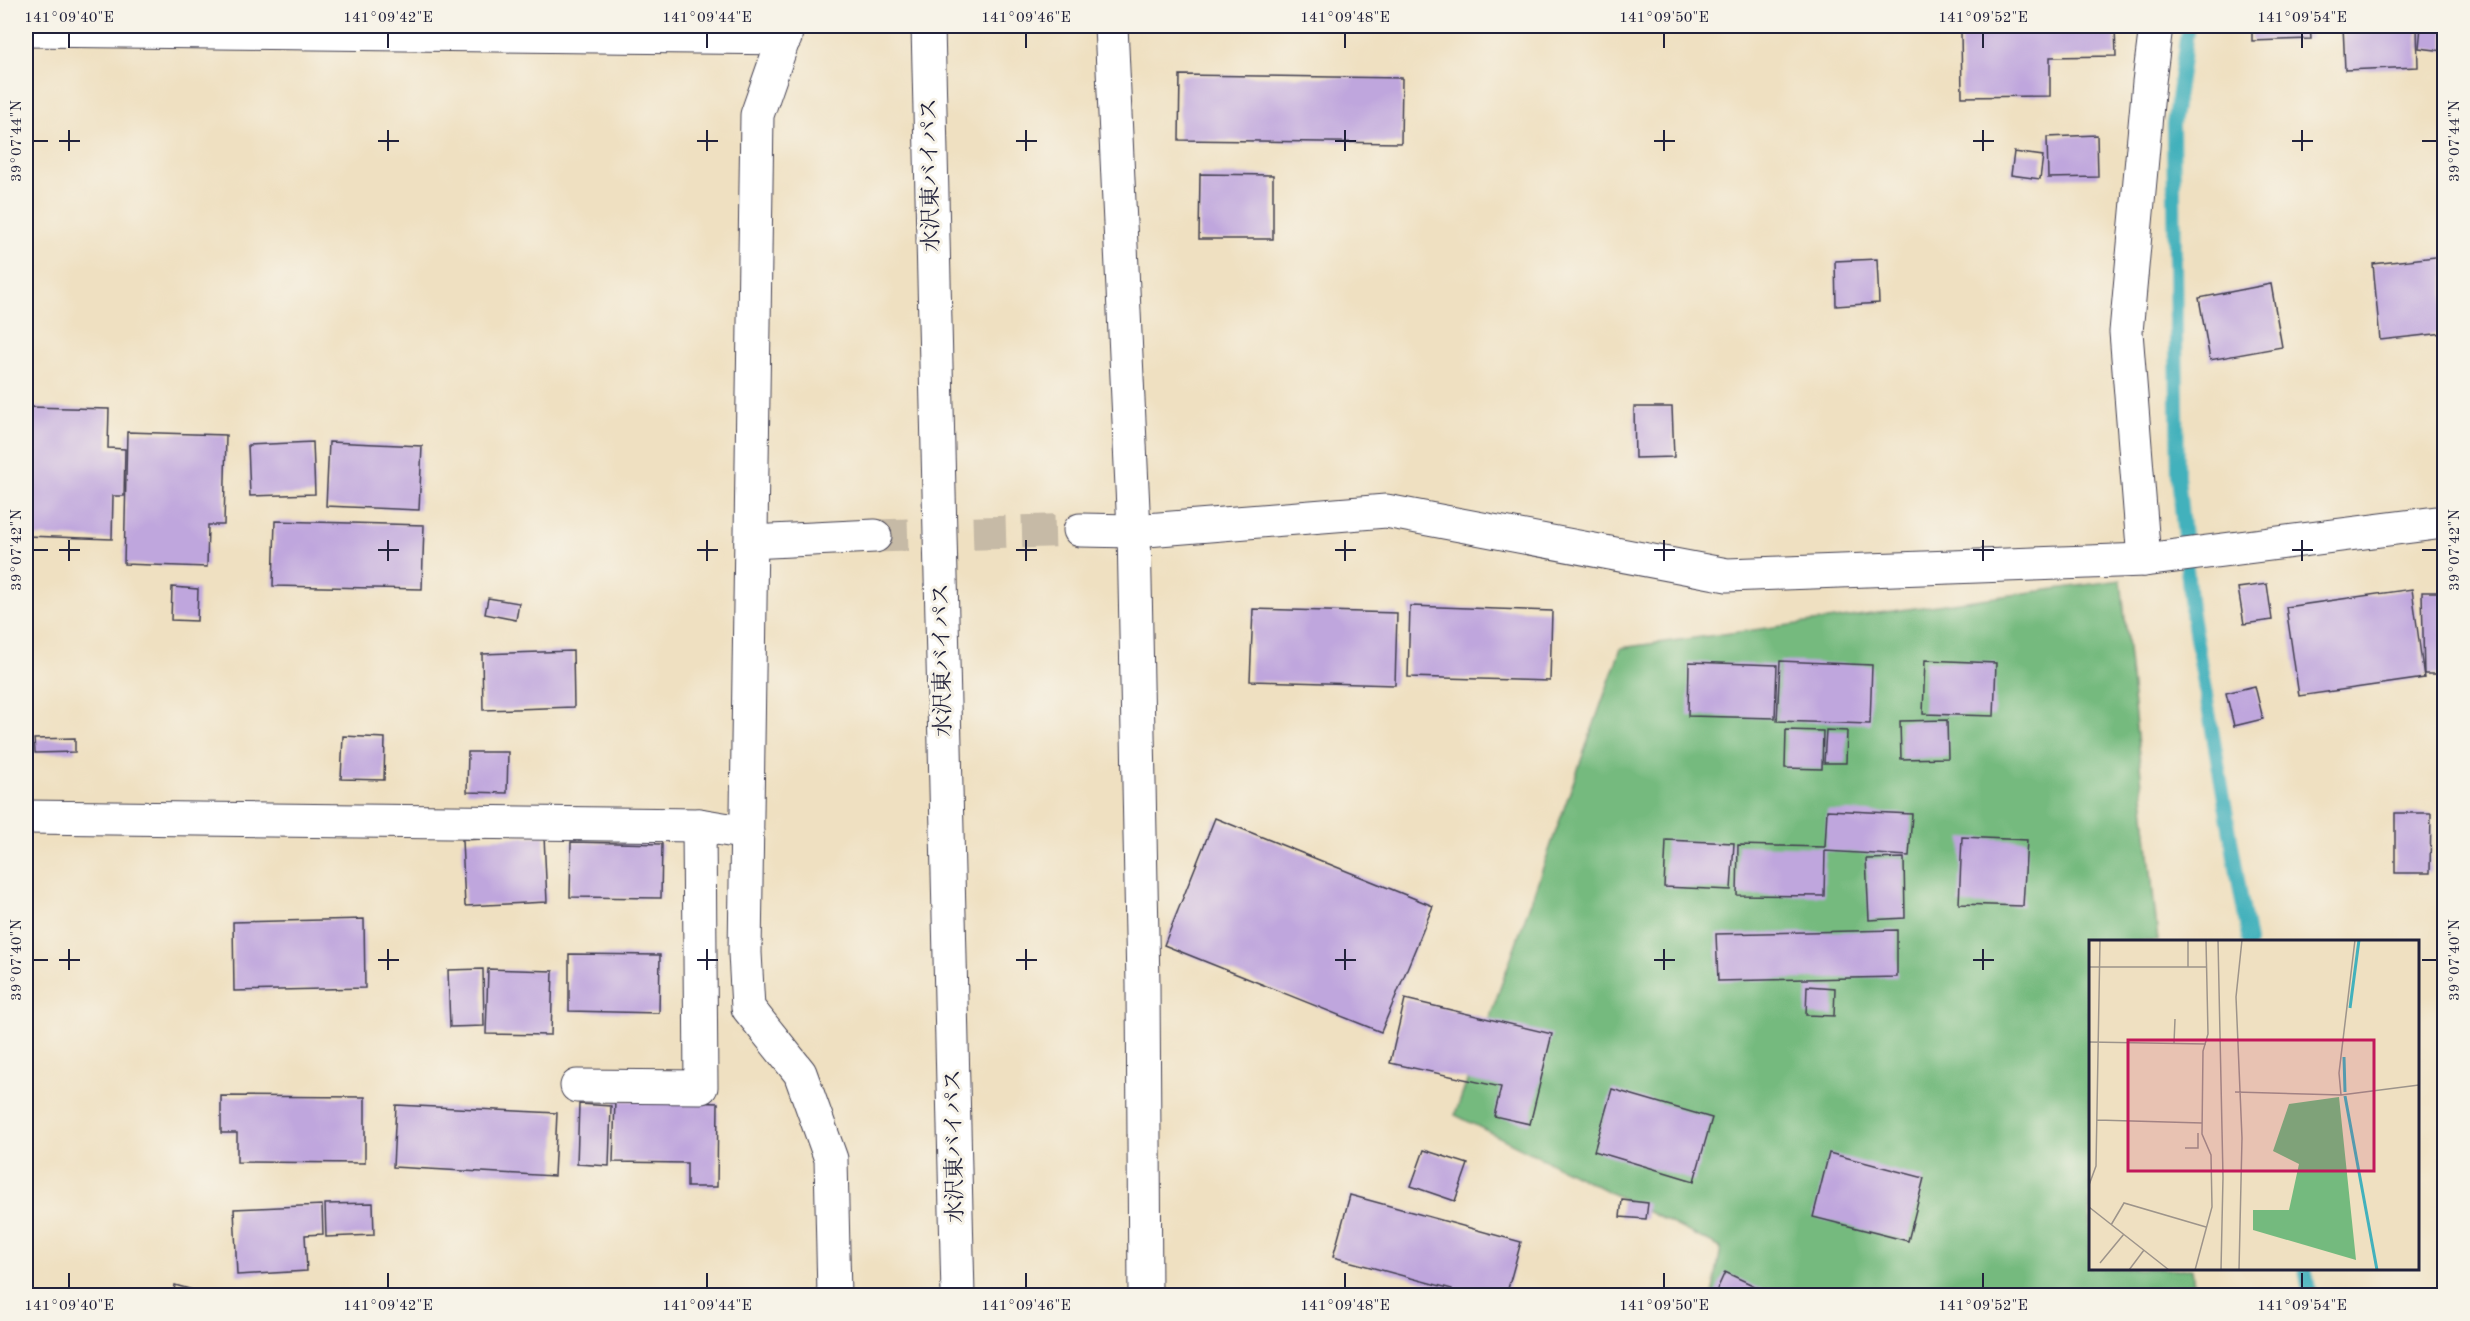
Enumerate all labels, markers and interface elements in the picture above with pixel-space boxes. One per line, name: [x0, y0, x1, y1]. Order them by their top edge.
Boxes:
text: 141°09'40"E: [24, 11, 114, 26]
text: 141°09'42"E: [343, 11, 433, 26]
text: 141°09'44"E: [662, 11, 752, 26]
text: 141°09'46"E: [981, 11, 1071, 26]
text: 141°09'48"E: [1300, 11, 1390, 26]
text: 141°09'50"E: [1619, 11, 1709, 26]
text: 141°09'52"E: [1938, 11, 2028, 26]
text: 141°09'54"E: [2257, 11, 2347, 26]
street label: 水沢東バイパス: [917, 98, 943, 252]
text: 39°07'44"N: [10, 100, 25, 182]
text: 39°07'44"N: [2448, 100, 2463, 182]
text: 39°07'42"N: [10, 509, 25, 591]
text: 39°07'42"N: [2448, 509, 2463, 591]
street label: 水沢東バイパス: [929, 583, 955, 737]
text: 39°07'40"N: [10, 919, 25, 1001]
text: 39°07'40"N: [2448, 919, 2463, 1001]
inset map: [2089, 940, 2419, 1270]
street label: 水沢東バイパス: [941, 1069, 967, 1223]
text: 141°09'40"E: [24, 1299, 114, 1314]
text: 141°09'42"E: [343, 1299, 433, 1314]
text: 141°09'44"E: [662, 1299, 752, 1314]
text: 141°09'46"E: [981, 1299, 1071, 1314]
text: 141°09'48"E: [1300, 1299, 1390, 1314]
text: 141°09'50"E: [1619, 1299, 1709, 1314]
text: 141°09'52"E: [1938, 1299, 2028, 1314]
text: 141°09'54"E: [2257, 1299, 2347, 1314]

